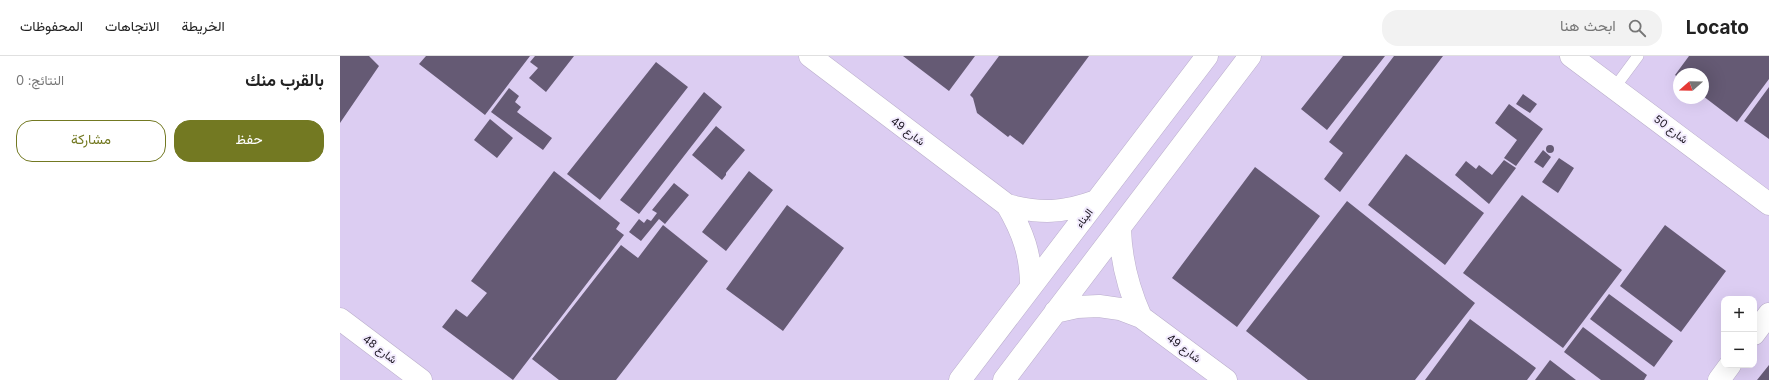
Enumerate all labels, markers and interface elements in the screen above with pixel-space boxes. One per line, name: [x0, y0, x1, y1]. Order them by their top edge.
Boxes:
search box: [1382, 10, 1662, 46]
text: ابحث هنا: [1560, 16, 1616, 35]
text: Locato: [1686, 16, 1749, 39]
text: المحفوظات: [20, 17, 83, 34]
text: الاتجاهات: [105, 17, 159, 34]
text: الخريطة: [181, 17, 225, 34]
icon: search: [1626, 17, 1648, 39]
north arrow: [1673, 68, 1709, 104]
text: بالقرب منك: [245, 70, 324, 90]
text: النتائج: 0: [16, 72, 64, 88]
street label: شارع 50: [1651, 112, 1691, 147]
street label: شارع 49: [888, 114, 928, 149]
button: مشاركة: [16, 120, 166, 162]
button: حفظ: [174, 120, 324, 162]
street label: البناء: [1072, 206, 1096, 230]
map controls: [1721, 296, 1757, 368]
button: +: [1721, 296, 1757, 332]
street label: شارع 49: [1164, 331, 1204, 366]
street label: شارع 48: [360, 332, 400, 367]
button: −: [1721, 332, 1757, 368]

